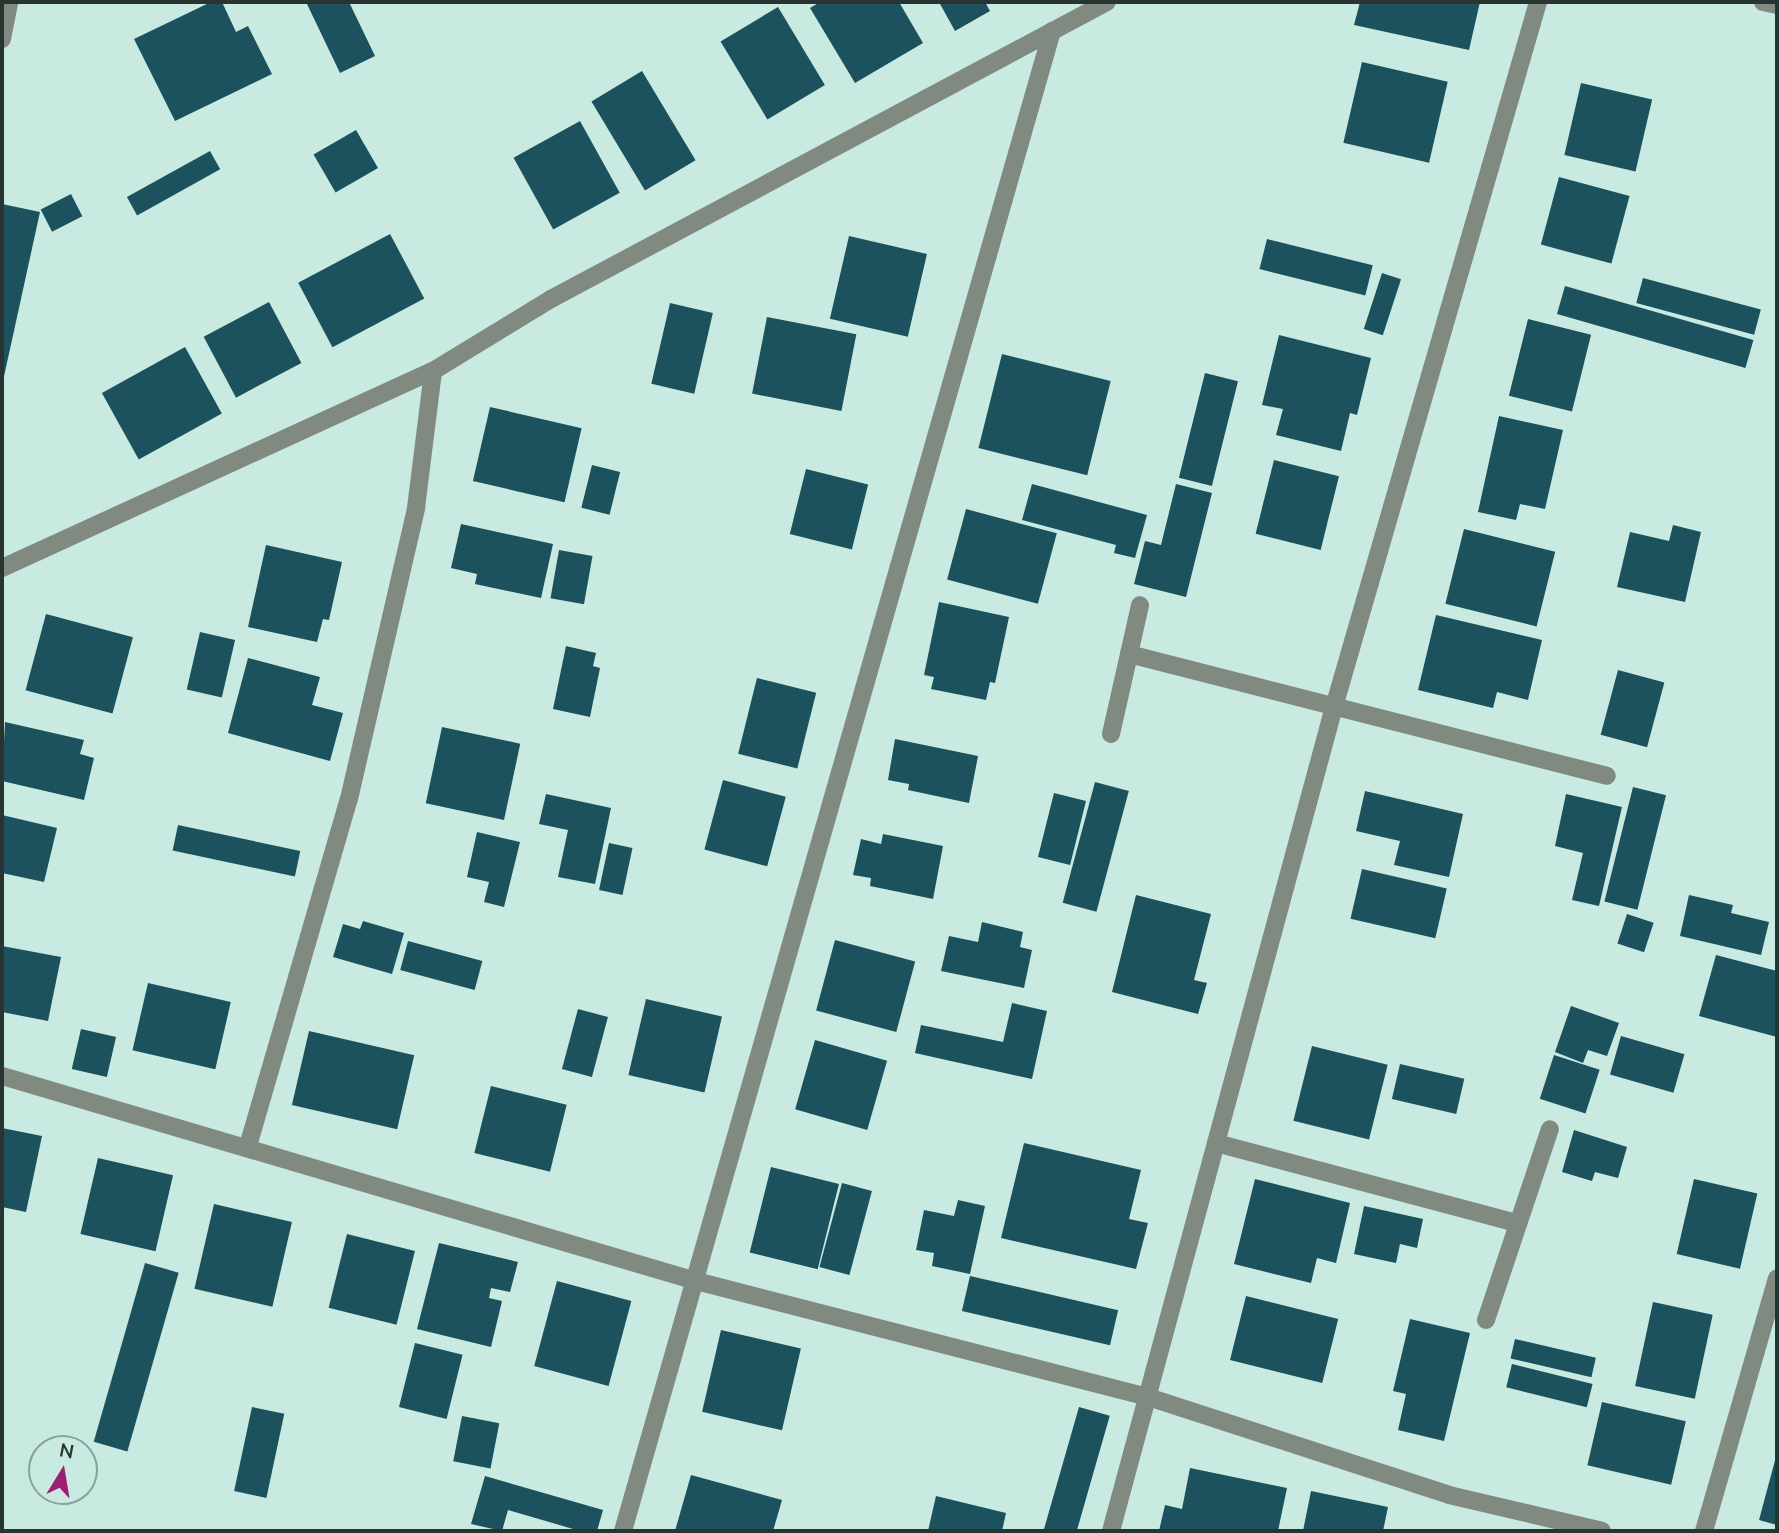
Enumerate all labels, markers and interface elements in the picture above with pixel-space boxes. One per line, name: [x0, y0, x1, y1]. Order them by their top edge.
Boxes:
north arrow: [28, 1435, 98, 1505]
text: N: [57, 1437, 76, 1465]

